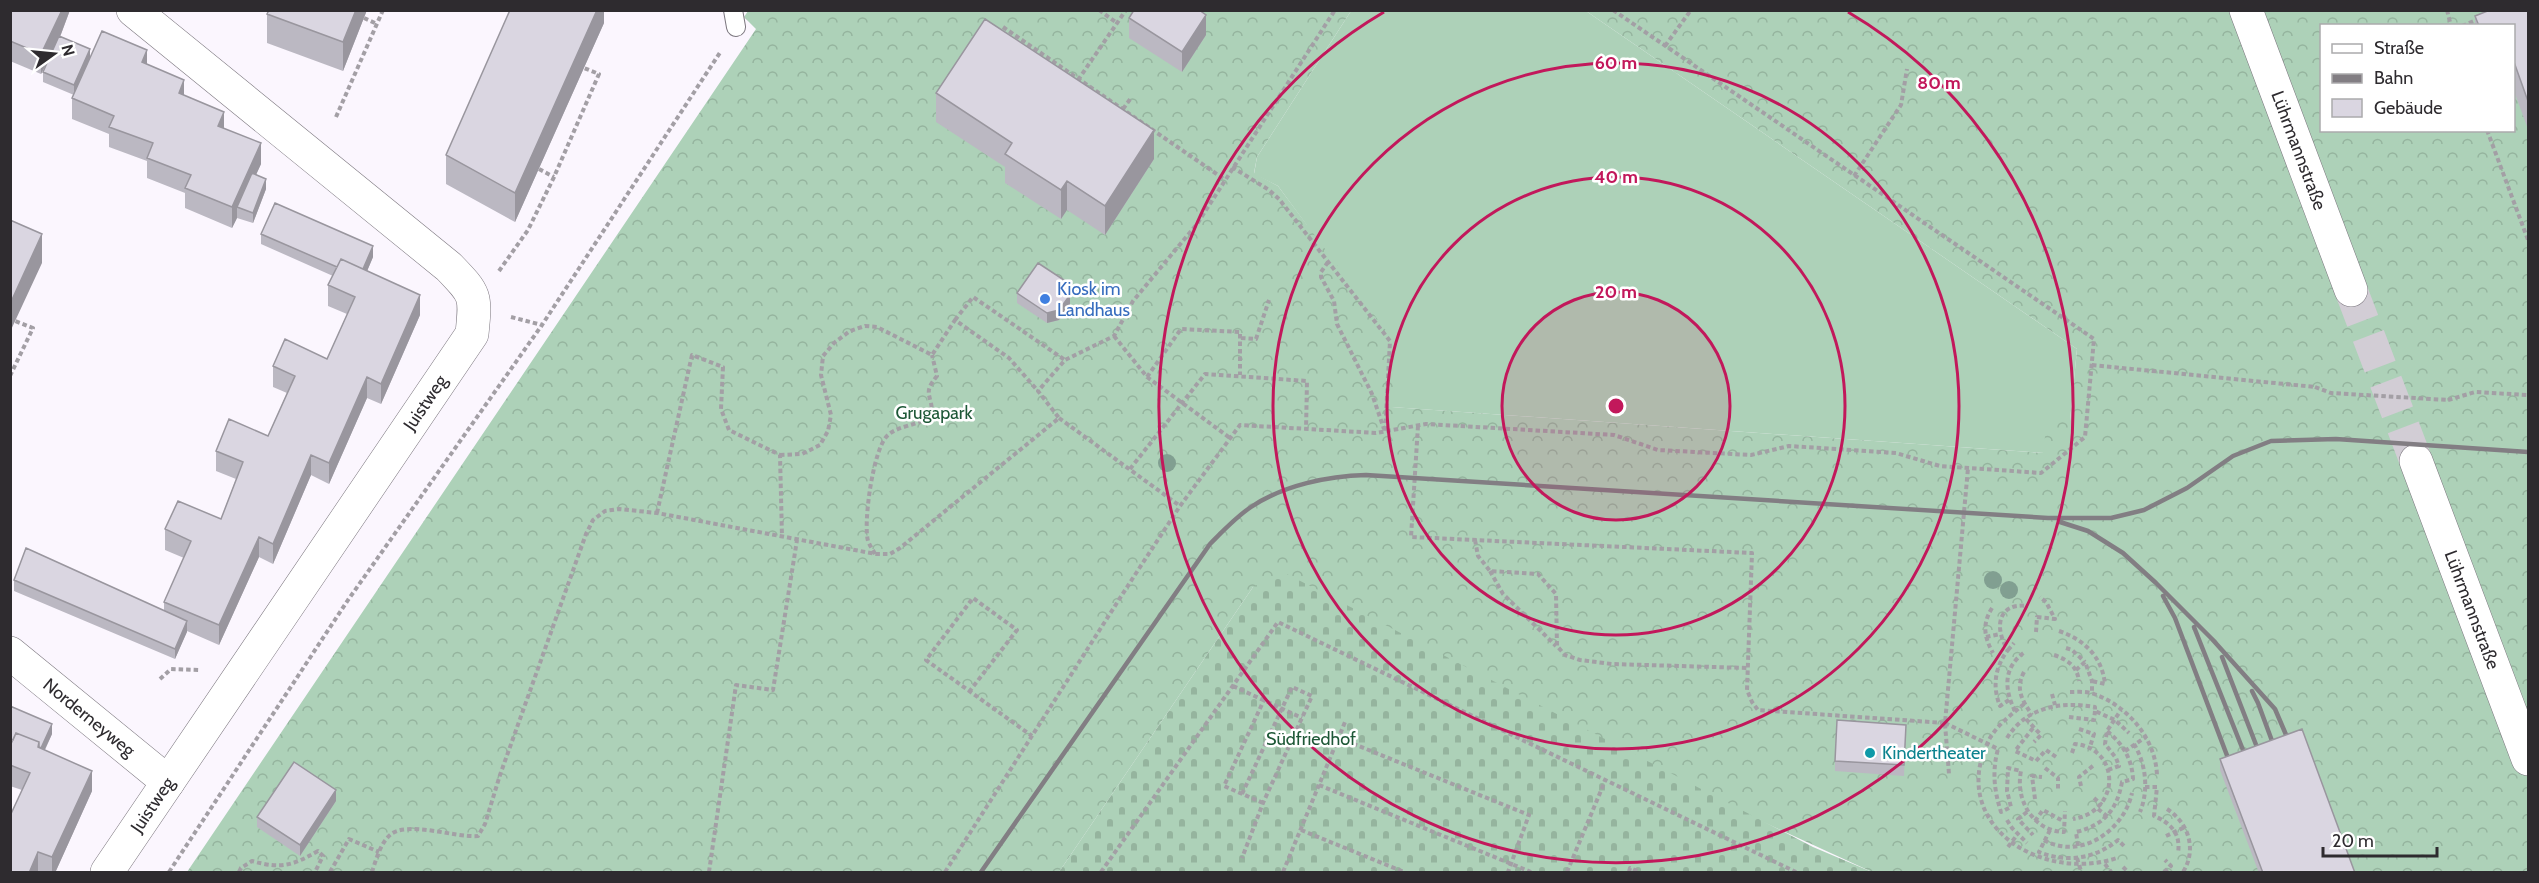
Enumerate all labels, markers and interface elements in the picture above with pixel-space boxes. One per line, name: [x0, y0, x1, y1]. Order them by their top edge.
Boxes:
north arrow: [24, 24, 84, 84]
legend: [2320, 24, 2515, 132]
text: Straße: [2374, 37, 2424, 59]
text: N: [57, 42, 79, 58]
text: 60 m: [1595, 52, 1637, 74]
text: Bahn: [2374, 67, 2413, 89]
text: 80 m: [1917, 72, 1961, 94]
street label: Lührmannstraße: [2266, 88, 2331, 213]
text: Gebäude: [2374, 97, 2443, 119]
text: 40 m: [1594, 166, 1638, 188]
place label: Kiosk im Landhaus: [1057, 278, 1130, 321]
text: 20 m: [1595, 281, 1637, 303]
marker: Kiosk im Landhaus: [1038, 292, 1052, 306]
street label: Juistweg: [398, 370, 453, 436]
centre of rings: [1606, 396, 1626, 416]
park label: Grugapark: [895, 402, 973, 424]
street label: Lührmannstraße: [2440, 547, 2504, 673]
street label: Norderneyweg: [39, 674, 140, 762]
park label: Südfriedhof: [1266, 728, 1356, 750]
place label: Kindertheater: [1882, 742, 1986, 764]
marker: Kindertheater: [1863, 746, 1877, 760]
street label: Juistweg: [125, 772, 180, 838]
scale bar: [2323, 820, 2437, 858]
text: 20 m: [2332, 830, 2374, 852]

